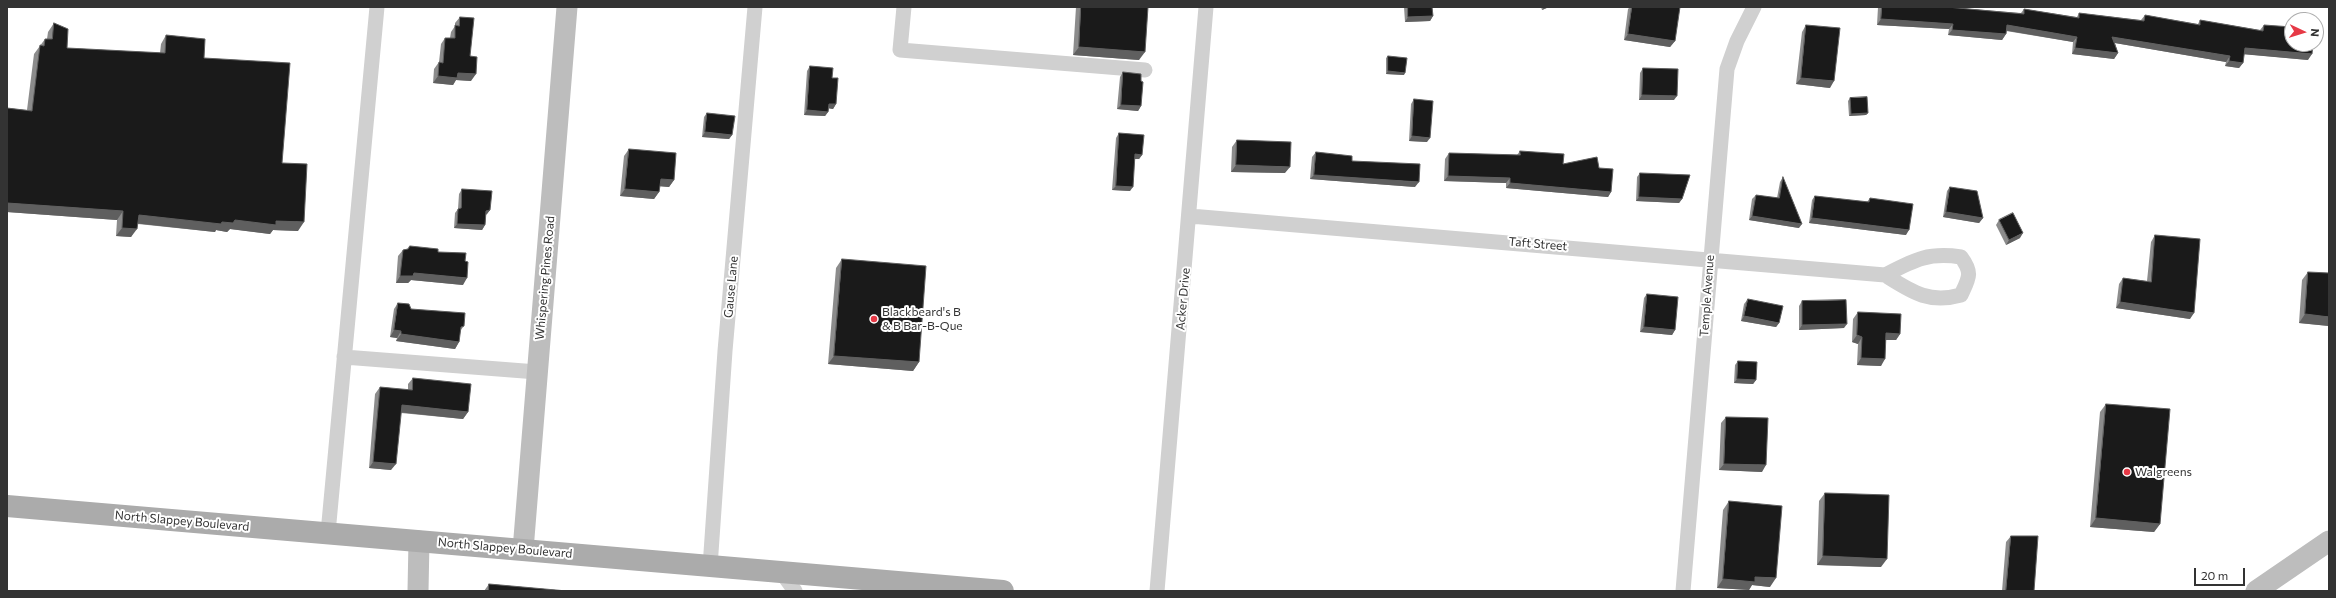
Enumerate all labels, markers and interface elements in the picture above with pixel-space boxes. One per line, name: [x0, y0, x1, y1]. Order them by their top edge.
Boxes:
north arrow: [2284, 12, 2324, 52]
text: N: [2309, 28, 2322, 37]
street label: Whispering Pines Road: [532, 215, 558, 341]
street label: Taft Street: [1508, 234, 1568, 254]
street label: Temple Avenue: [1697, 254, 1717, 338]
street label: Gause Lane: [721, 255, 741, 319]
street label: Acker Drive: [1173, 267, 1193, 331]
place label: Blackbeard's B & B Bar-B-Que: [882, 305, 963, 333]
marker: Blackbeard's B & B Bar-B-Que: [869, 314, 879, 324]
place label: Walgreens: [2135, 465, 2192, 479]
marker: Walgreens: [2122, 467, 2132, 477]
street label: North Slappey Boulevard: [114, 508, 250, 534]
street label: North Slappey Boulevard: [437, 535, 573, 561]
scale bar: [2196, 560, 2247, 586]
text: 20 m: [2201, 568, 2228, 582]

